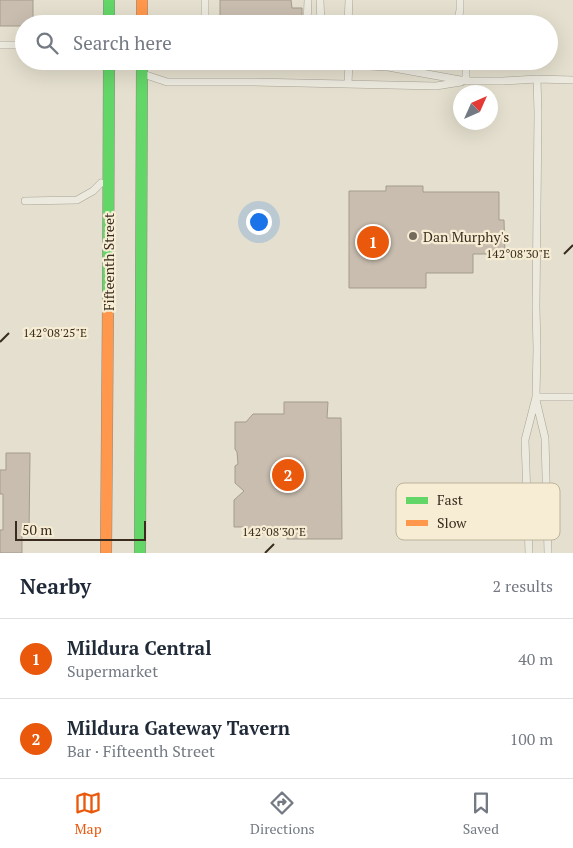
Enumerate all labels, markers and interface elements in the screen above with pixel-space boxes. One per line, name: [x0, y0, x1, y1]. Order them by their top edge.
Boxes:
search box: [15, 15, 558, 70]
icon: search: [33, 29, 61, 57]
text: Search here: [73, 30, 172, 55]
north arrow: [453, 85, 498, 130]
your location: [246, 209, 272, 235]
street label: Fifteenth Street: [99, 212, 118, 311]
pin: 1: [357, 223, 389, 261]
place label: Dan Murphy's: [423, 227, 509, 246]
marker: Dan Murphy's: [407, 230, 419, 242]
text: 142°08'30"E: [486, 246, 550, 261]
text: 142°08'25"E: [23, 325, 87, 340]
pin: 2: [272, 456, 304, 494]
legend: [396, 483, 560, 540]
text: Fast: [437, 490, 464, 509]
text: Slow: [437, 513, 467, 532]
scale bar: [15, 518, 146, 541]
text: 50 m: [22, 520, 52, 539]
text: 142°08'30"E: [242, 524, 306, 539]
text: Nearby: [20, 572, 91, 600]
text: 2 results: [493, 575, 553, 597]
text: Mildura Central: [67, 635, 211, 660]
text: 1: [31, 648, 41, 670]
text: 40 m: [518, 648, 553, 670]
text: Supermarket: [67, 660, 158, 682]
text: Mildura Gateway Tavern: [67, 715, 290, 740]
text: 2: [31, 728, 41, 750]
text: 100 m: [510, 728, 553, 750]
text: Bar · Fifteenth Street: [67, 740, 215, 762]
tab: Map: [74, 789, 102, 838]
tab: Directions: [250, 789, 315, 838]
tab: Saved: [463, 789, 499, 838]

